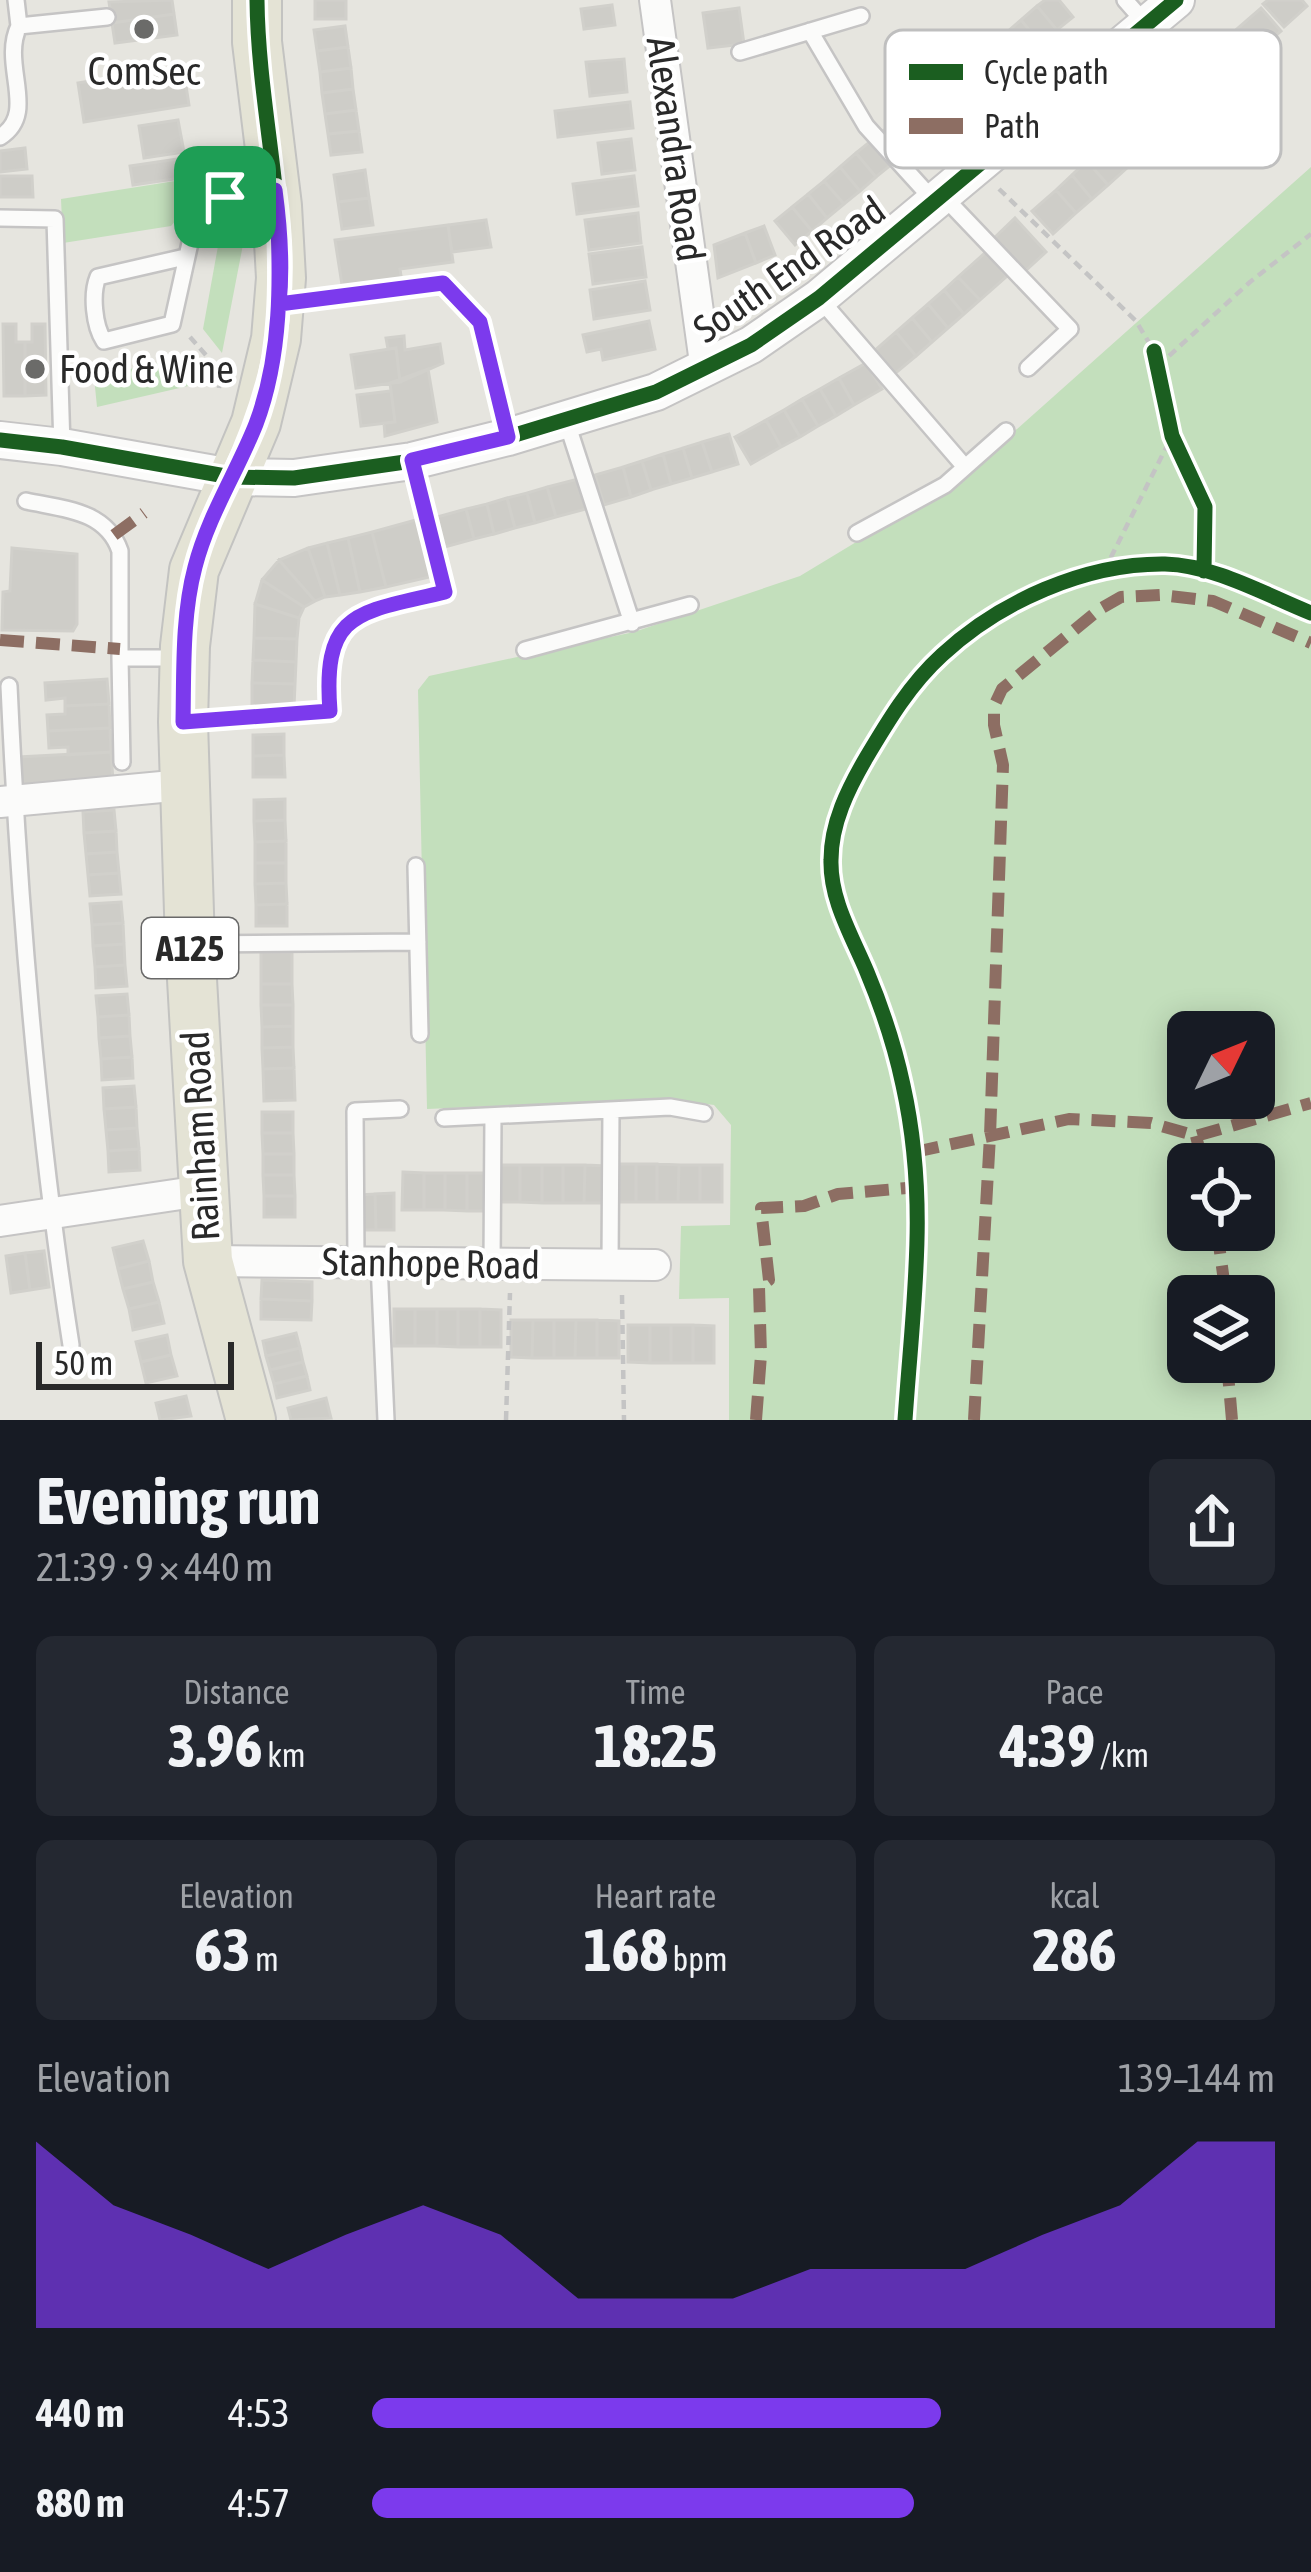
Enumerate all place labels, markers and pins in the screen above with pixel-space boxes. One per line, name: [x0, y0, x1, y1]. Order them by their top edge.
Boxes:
marker: ComSec: [131, 16, 157, 42]
place label: ComSec: [88, 49, 201, 93]
pin: [174, 146, 276, 248]
place label: Food & Wine: [59, 347, 234, 391]
marker: Food & Wine: [22, 356, 48, 382]

